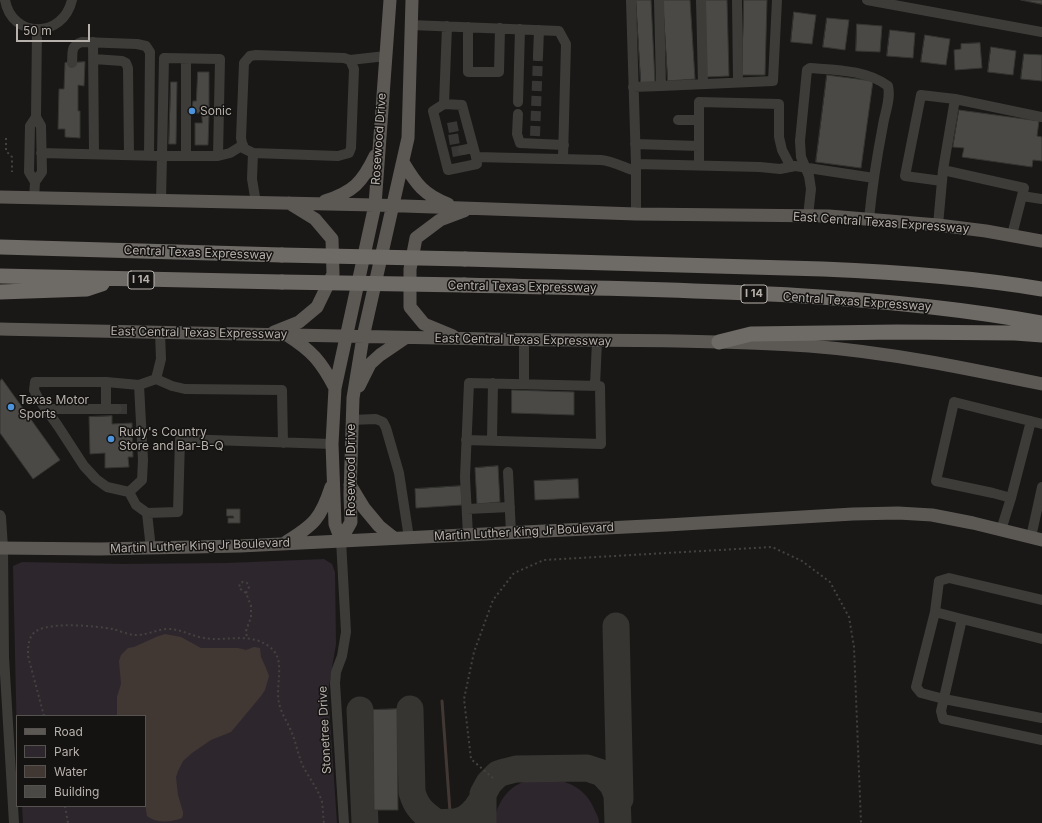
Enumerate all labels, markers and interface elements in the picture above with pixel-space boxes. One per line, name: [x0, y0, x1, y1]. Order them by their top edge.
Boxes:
scale bar: [18, 16, 92, 42]
text: 50 m: [23, 23, 52, 38]
street label: Rosewood Drive: [369, 92, 389, 186]
place label: Sonic: [200, 104, 232, 118]
marker: Sonic: [187, 106, 197, 116]
street label: East Central Texas Expressway: [792, 210, 970, 236]
street label: Central Texas Expressway: [123, 243, 273, 263]
road number: I 14: [128, 271, 154, 289]
street label: Central Texas Expressway: [447, 279, 597, 295]
road number: I 14: [741, 285, 767, 303]
street label: Central Texas Expressway: [782, 290, 932, 314]
street label: East Central Texas Expressway: [111, 324, 287, 342]
street label: East Central Texas Expressway: [435, 331, 611, 349]
place label: Texas Motor Sports: [19, 393, 89, 421]
marker: Texas Motor Sports: [6, 402, 16, 412]
street label: Rosewood Drive: [344, 424, 358, 516]
place label: Rudy's Country Store and Bar-B-Q: [119, 425, 224, 453]
marker: Rudy's Country Store and Bar-B-Q: [106, 434, 116, 444]
street label: Martin Luther King Jr Boulevard: [434, 520, 614, 544]
street label: Martin Luther King Jr Boulevard: [110, 536, 290, 556]
street label: Stonetree Drive: [316, 686, 334, 774]
legend: [16, 715, 146, 807]
text: Road: [54, 724, 83, 739]
text: Park: [54, 744, 80, 759]
text: Water: [54, 764, 87, 779]
text: Building: [54, 784, 99, 799]

